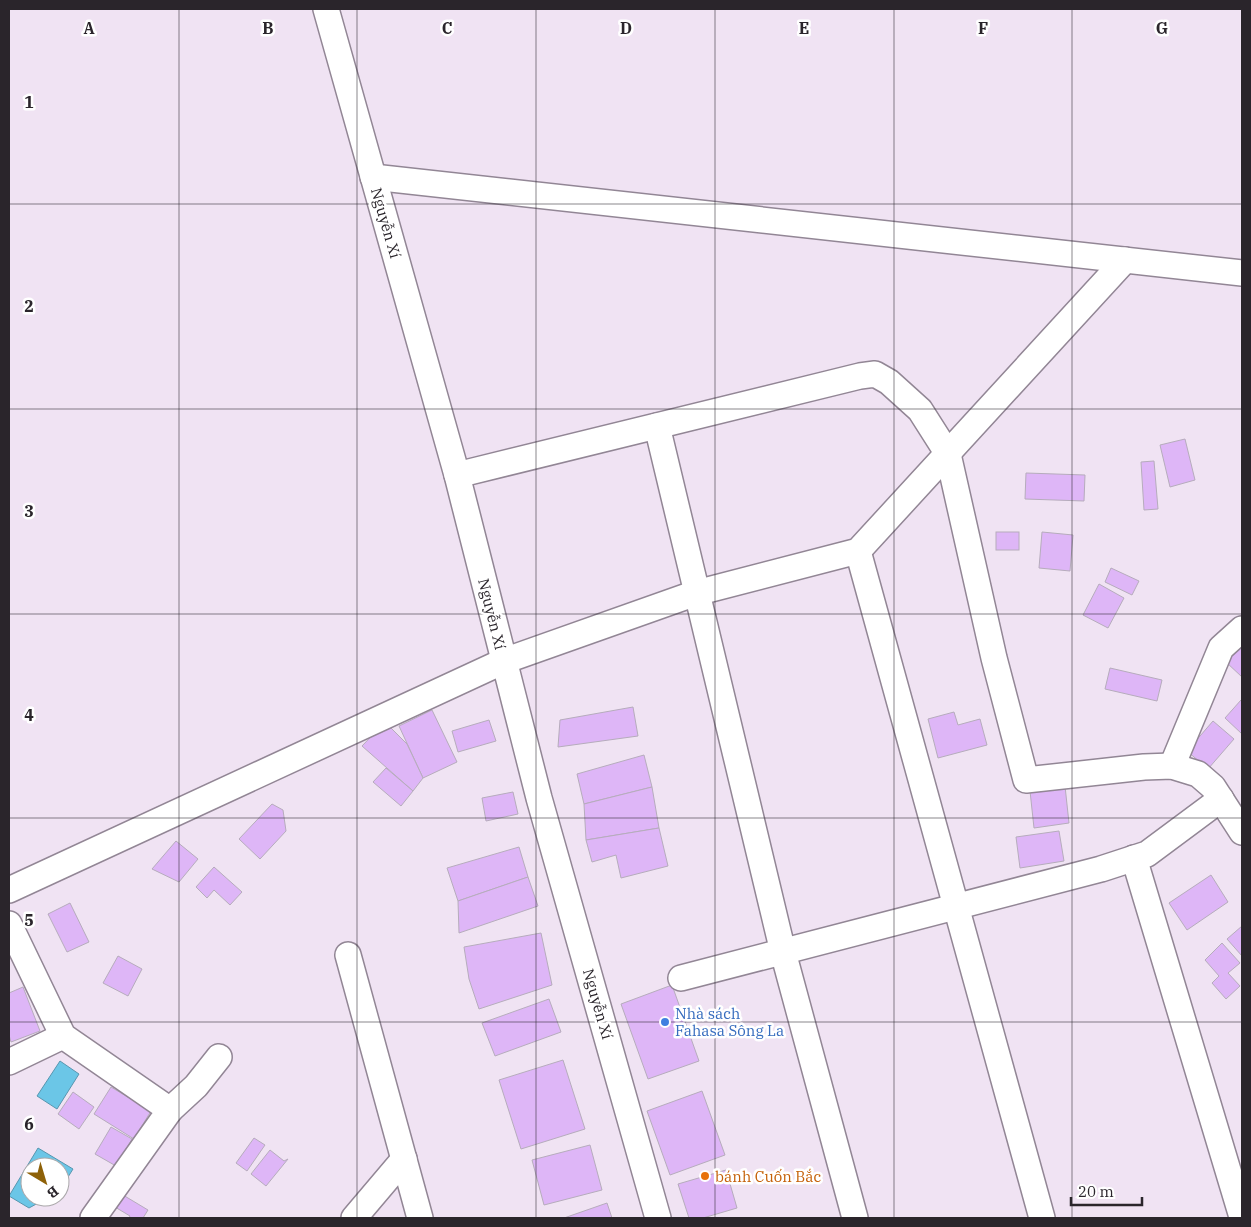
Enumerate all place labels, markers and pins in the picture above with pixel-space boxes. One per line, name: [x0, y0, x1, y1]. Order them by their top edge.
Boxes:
place label: Nhà sách Fahasa Sông La: [675, 1004, 784, 1040]
marker: Nhà sách Fahasa Sông La: [659, 1016, 671, 1028]
place label: bánh Cuốn Bắc: [715, 1167, 822, 1186]
marker: bánh Cuốn Bắc: [699, 1170, 711, 1182]

